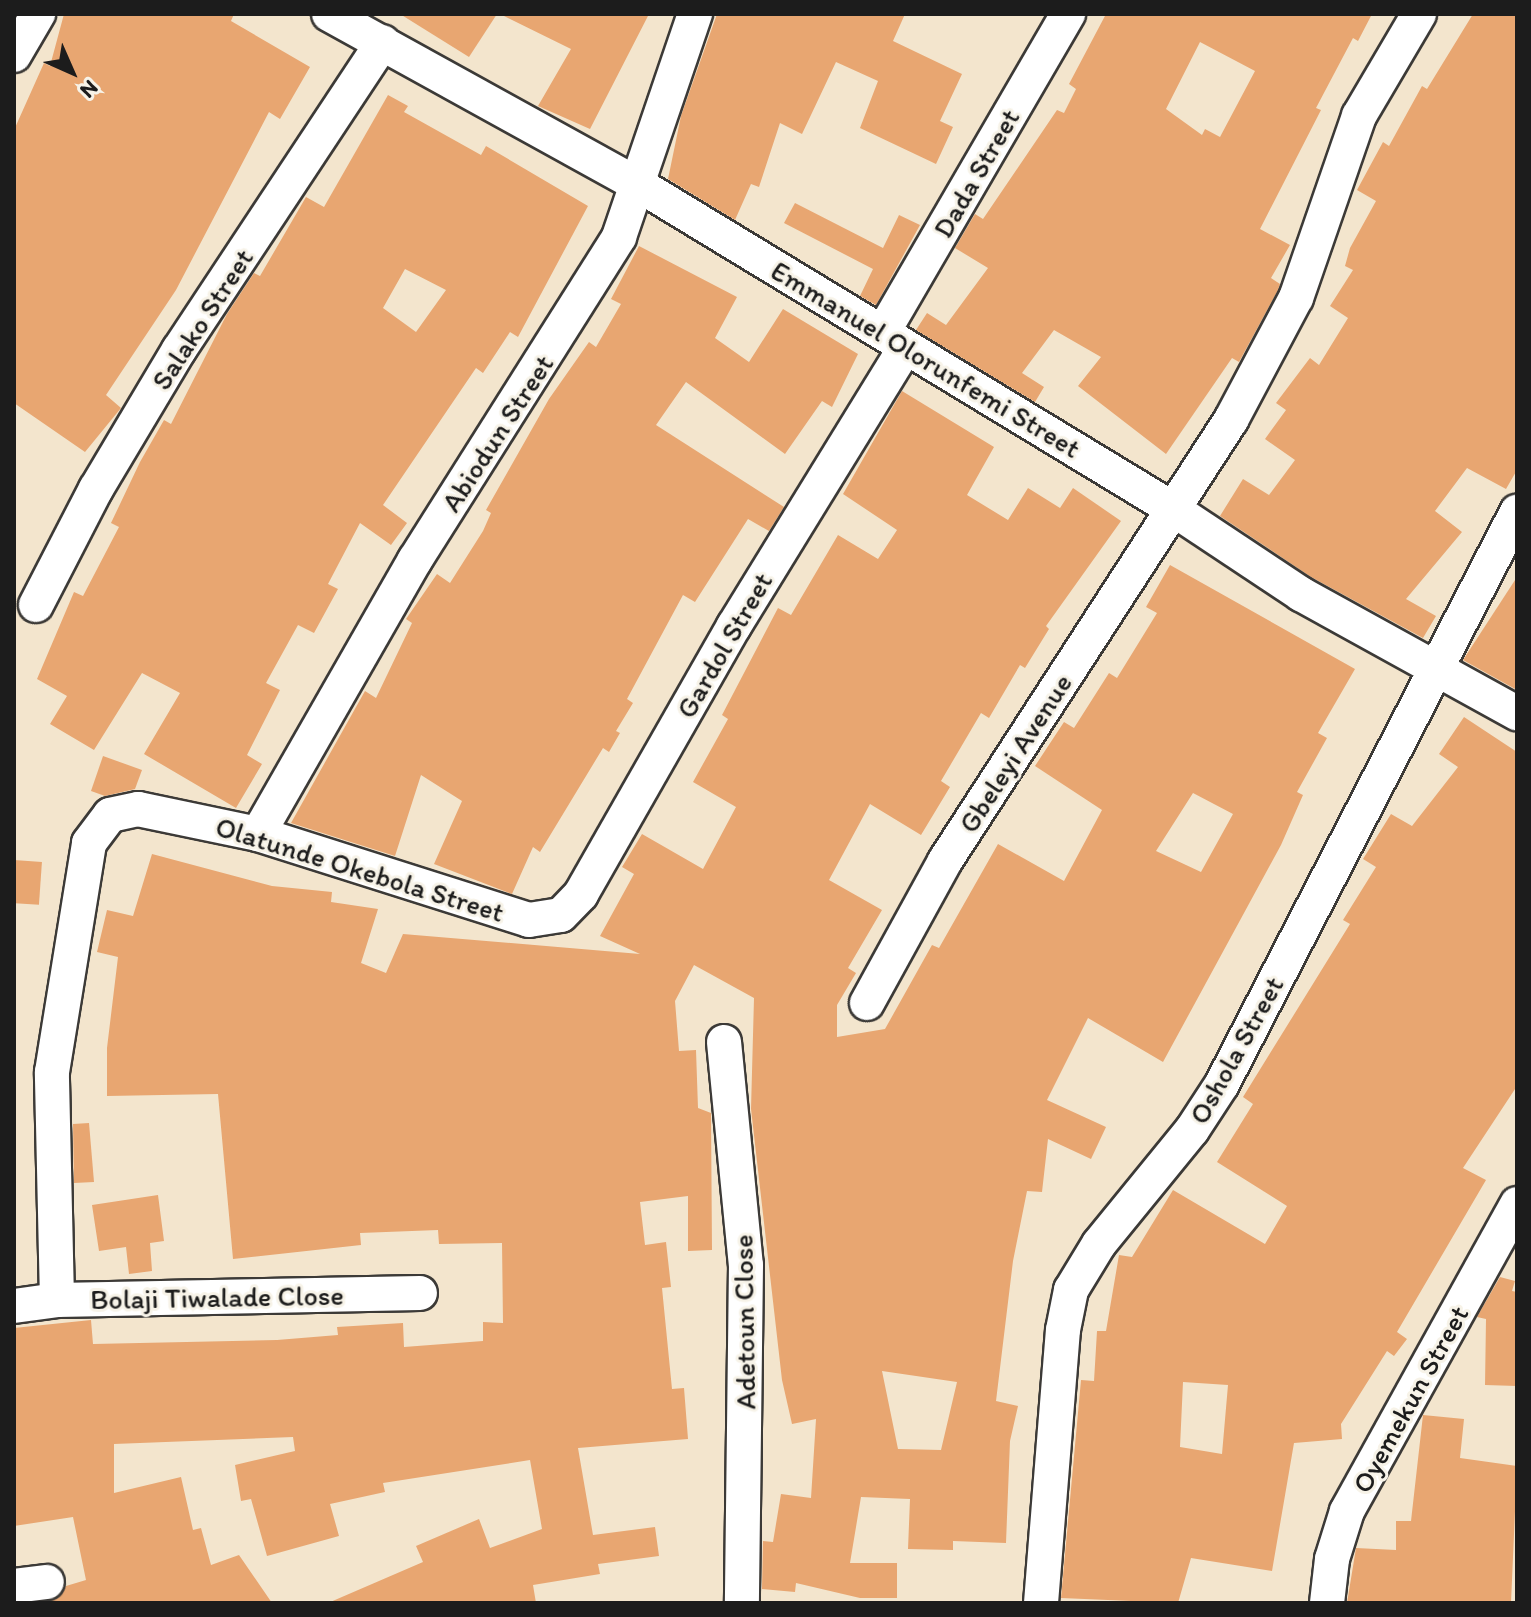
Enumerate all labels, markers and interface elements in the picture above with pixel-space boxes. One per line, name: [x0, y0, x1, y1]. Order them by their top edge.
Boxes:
north arrow: [32, 32, 112, 112]
text: N: [75, 75, 104, 104]
street label: Dada Street: [926, 103, 1026, 243]
street label: Salako Street: [144, 242, 260, 396]
street label: Emmanuel Olorunfemi Street: [766, 254, 1086, 464]
street label: Abiodun Street: [434, 348, 560, 518]
street label: Gardol Street: [669, 566, 779, 724]
street label: Gbeleyi Avenue: [951, 667, 1079, 839]
street label: Olatunde Okebola Street: [212, 809, 508, 929]
street label: Oshola Street: [1182, 970, 1290, 1130]
street label: Adetoun Close: [726, 1234, 762, 1410]
street label: Bolaji Tiwalade Close: [90, 1278, 344, 1316]
street label: Oyemekun Street: [1345, 1300, 1475, 1498]

